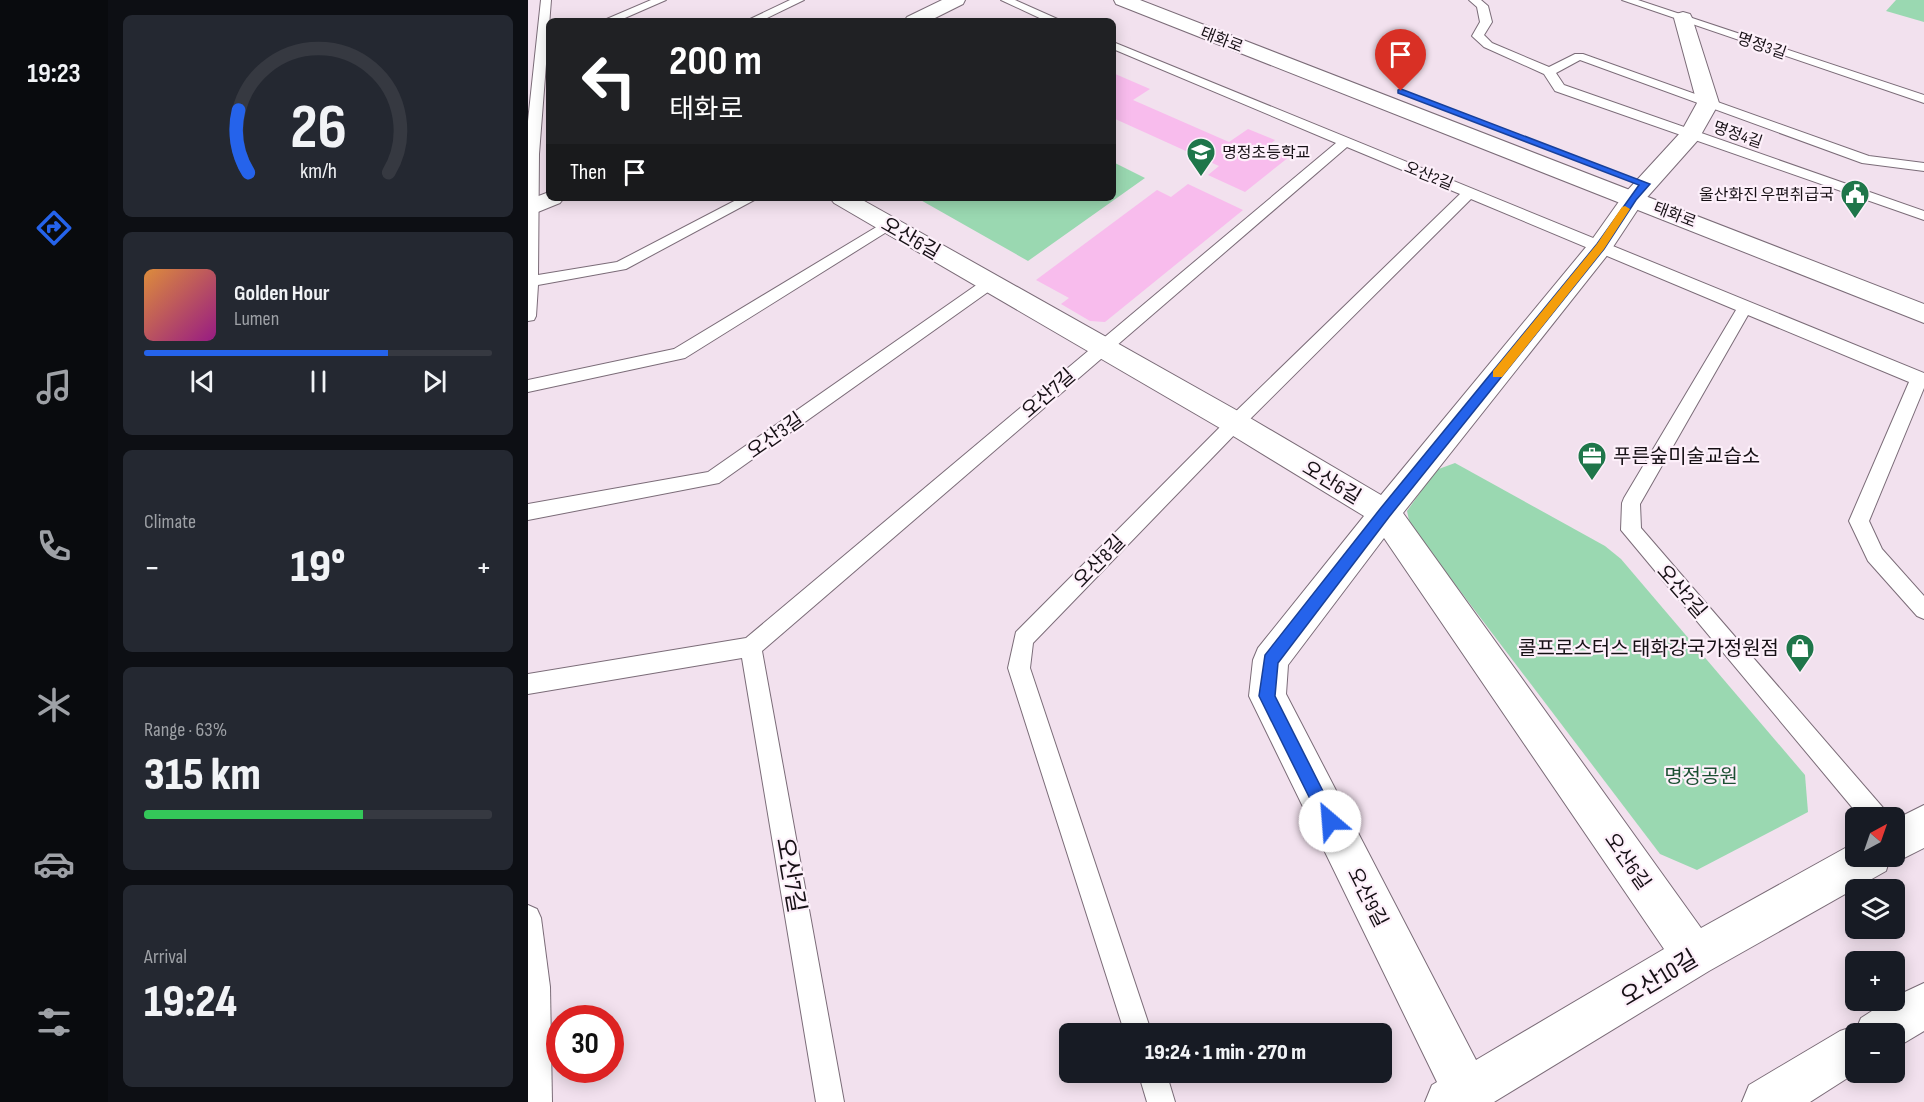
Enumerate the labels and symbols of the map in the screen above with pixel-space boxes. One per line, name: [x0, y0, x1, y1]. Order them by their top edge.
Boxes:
street label: 태화로: [1197, 24, 1246, 57]
pin: [1375, 29, 1426, 91]
street label: 명정3길: [1734, 29, 1789, 64]
street label: 명정4길: [1710, 118, 1765, 153]
school or university icon: 명정초등학교: [1185, 136, 1217, 178]
place label: 명정초등학교: [1222, 144, 1310, 163]
street label: 오산2길: [1401, 158, 1456, 195]
public building icon: 울산화진 우편취급국: [1839, 178, 1871, 220]
place label: 울산화진 우편취급국: [1699, 186, 1834, 205]
street label: 태화로: [1650, 199, 1699, 232]
street label: 오산6길: [877, 212, 944, 265]
street label: 오산7길: [1017, 364, 1080, 424]
street label: 오산3길: [743, 408, 809, 464]
office icon: 푸른숲미술교습소: [1576, 440, 1608, 482]
place label: 푸른숲미술교습소: [1613, 445, 1760, 469]
street label: 오산6길: [1298, 456, 1365, 510]
street label: 오산8길: [1069, 530, 1131, 593]
street label: 오산2길: [1651, 560, 1711, 623]
shop icon: 콜프로스터스 태화강국가정원점: [1784, 632, 1816, 674]
place label: 콜프로스터스 태화강국가정원점: [1518, 637, 1779, 661]
park label: 명정공원: [1664, 765, 1738, 789]
position arrow: [1298, 789, 1362, 853]
north arrow: [1845, 807, 1905, 867]
street label: 오산6길: [1599, 828, 1655, 895]
street label: 오산7길: [770, 835, 811, 915]
street label: 오산9길: [1342, 863, 1392, 931]
street label: 오산10길: [1615, 944, 1703, 1013]
speed limit sign: 30: [546, 1005, 624, 1083]

